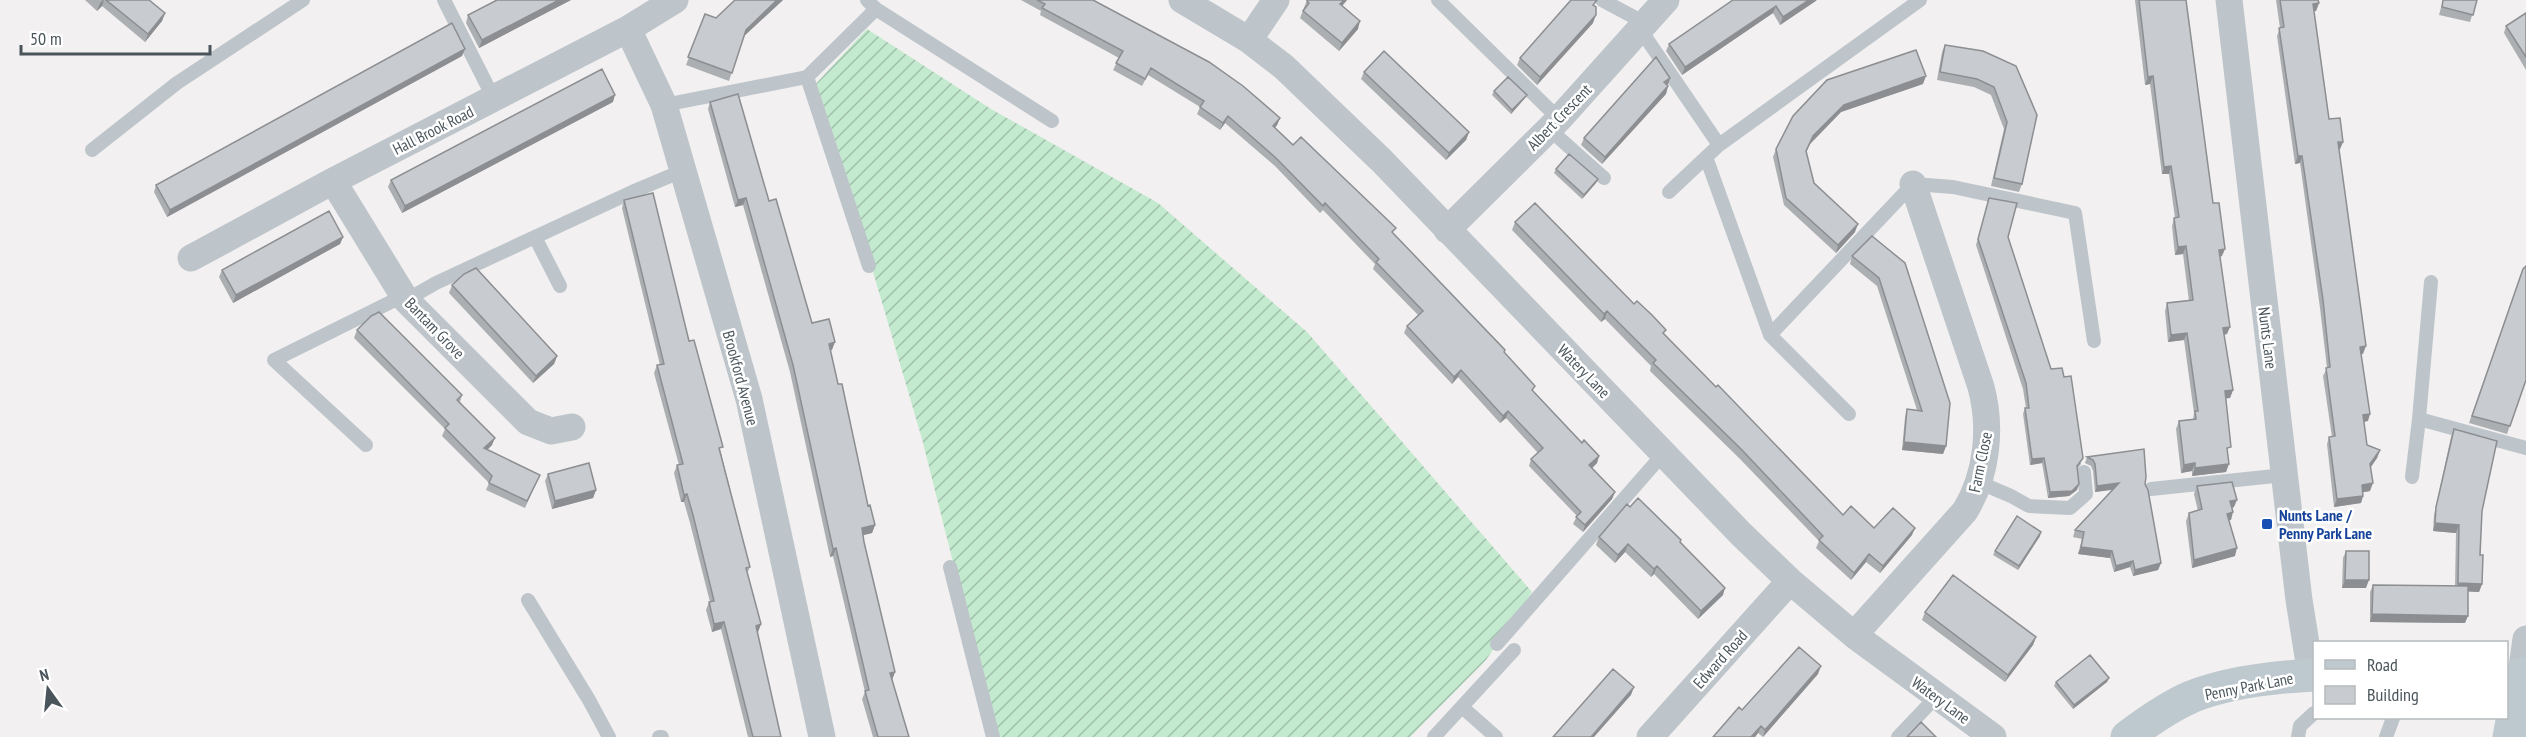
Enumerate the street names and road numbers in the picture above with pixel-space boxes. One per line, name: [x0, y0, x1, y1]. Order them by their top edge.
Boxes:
street label: Albert Crescent: [1522, 79, 1596, 154]
street label: Hall Brook Road: [389, 101, 477, 159]
street label: Bantam Grove: [401, 293, 469, 363]
street label: Nunts Lane: [2254, 306, 2282, 370]
street label: Brookford Avenue: [719, 328, 763, 428]
street label: Watery Lane: [1553, 340, 1615, 402]
street label: Farm Close: [1964, 430, 1996, 494]
street label: Edward Road: [1689, 626, 1751, 692]
street label: Penny Park Lane: [2203, 668, 2295, 704]
street label: Watery Lane: [1908, 672, 1974, 728]

